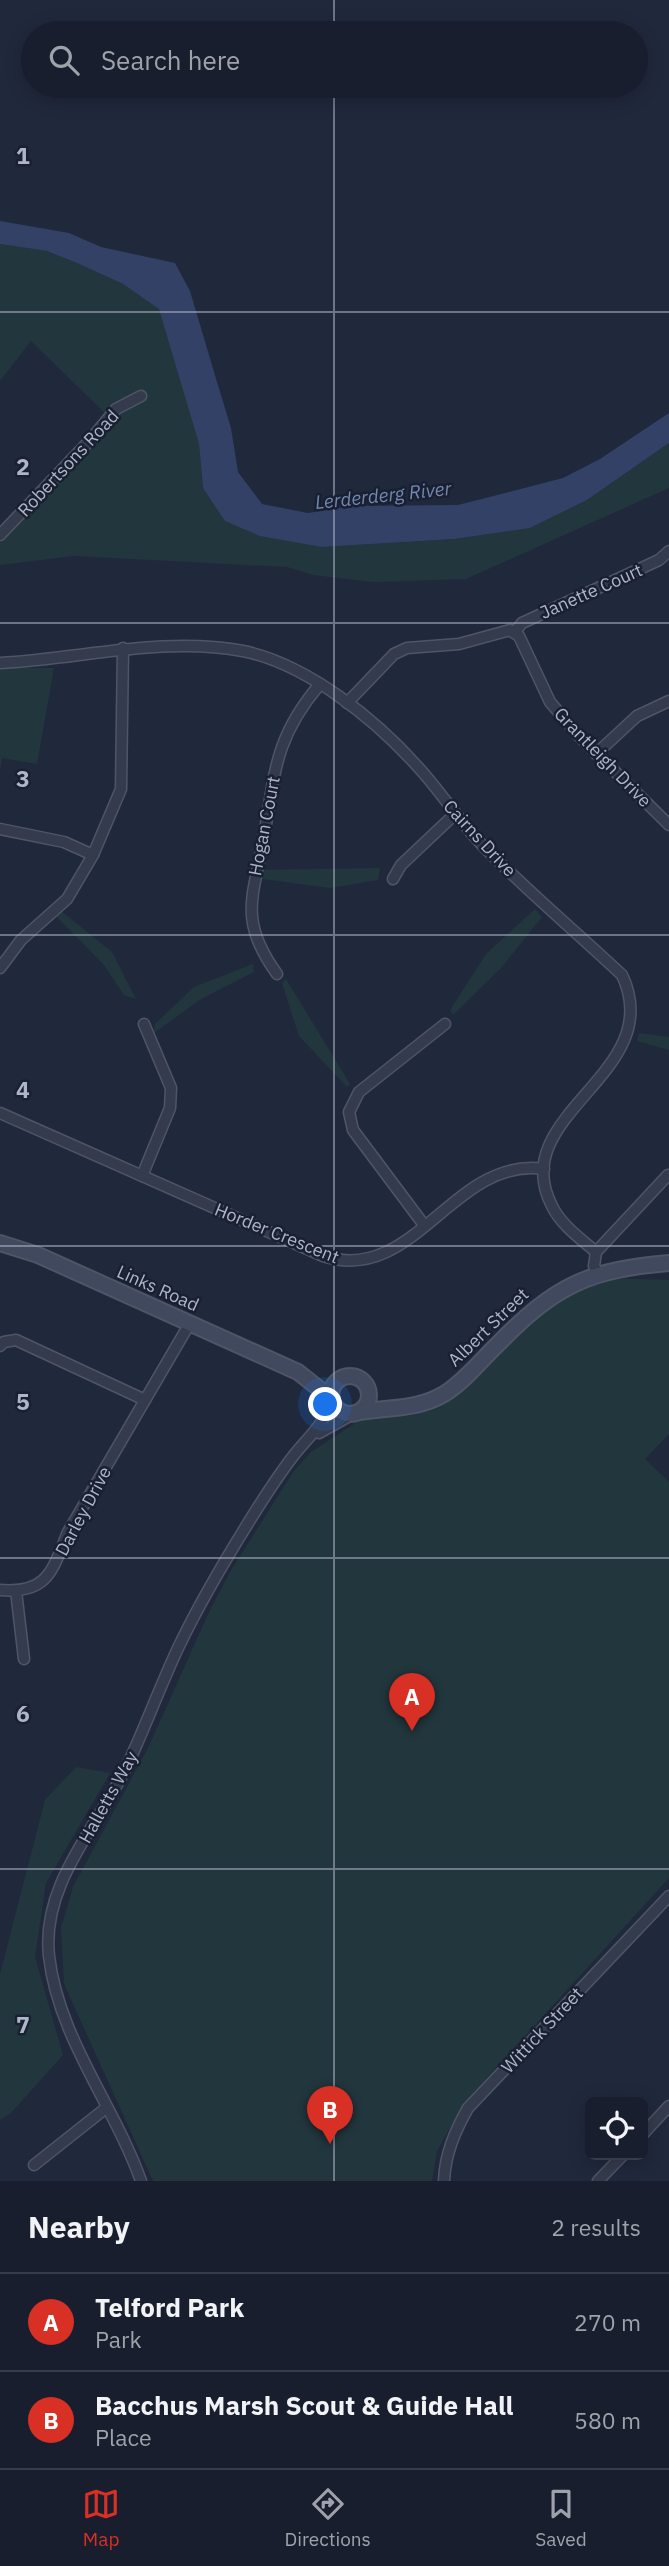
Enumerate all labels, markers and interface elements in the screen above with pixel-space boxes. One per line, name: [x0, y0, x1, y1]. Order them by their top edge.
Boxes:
search box: [21, 21, 648, 98]
icon: search: [45, 41, 83, 79]
text: Search here: [101, 43, 240, 77]
text: 1: [16, 140, 30, 170]
street label: Robertsons Road: [12, 405, 124, 521]
text: 2: [16, 451, 30, 481]
water label: Lerderderg River: [314, 476, 453, 514]
street label: Janette Court: [536, 558, 646, 624]
street label: Grantleigh Drive: [549, 702, 657, 812]
text: 3: [16, 763, 30, 793]
street label: Hogan Court: [243, 774, 285, 878]
street label: Cairns Drive: [439, 795, 522, 881]
text: 4: [16, 1074, 30, 1104]
street label: Horder Crescent: [211, 1198, 343, 1268]
street label: Links Road: [113, 1260, 203, 1316]
street label: Albert Street: [443, 1283, 533, 1371]
text: 5: [16, 1386, 30, 1416]
your location: [308, 1387, 342, 1421]
street label: Darley Drive: [50, 1462, 116, 1560]
pin: A: [389, 1673, 435, 1731]
text: 6: [16, 1698, 30, 1728]
street label: Halletts Way: [73, 1747, 143, 1847]
street label: Wittick Street: [496, 1982, 588, 2078]
text: 7: [16, 2009, 30, 2039]
pin: B: [307, 2086, 353, 2144]
map controls: [585, 2097, 648, 2160]
button: locate: [585, 2097, 648, 2160]
text: Nearby: [28, 2207, 130, 2246]
text: 2 results: [551, 2212, 641, 2242]
text: Telford Park: [95, 2290, 244, 2324]
text: A: [43, 2307, 59, 2337]
text: 270 m: [574, 2307, 641, 2337]
text: Park: [95, 2324, 142, 2354]
text: Bacchus Marsh Scout & Guide Hall: [95, 2388, 513, 2422]
text: B: [43, 2405, 59, 2435]
text: 580 m: [574, 2405, 641, 2435]
text: Place: [95, 2422, 152, 2452]
tab: Map: [82, 2485, 120, 2551]
tab: Directions: [284, 2485, 371, 2551]
tab: Saved: [535, 2485, 587, 2551]

